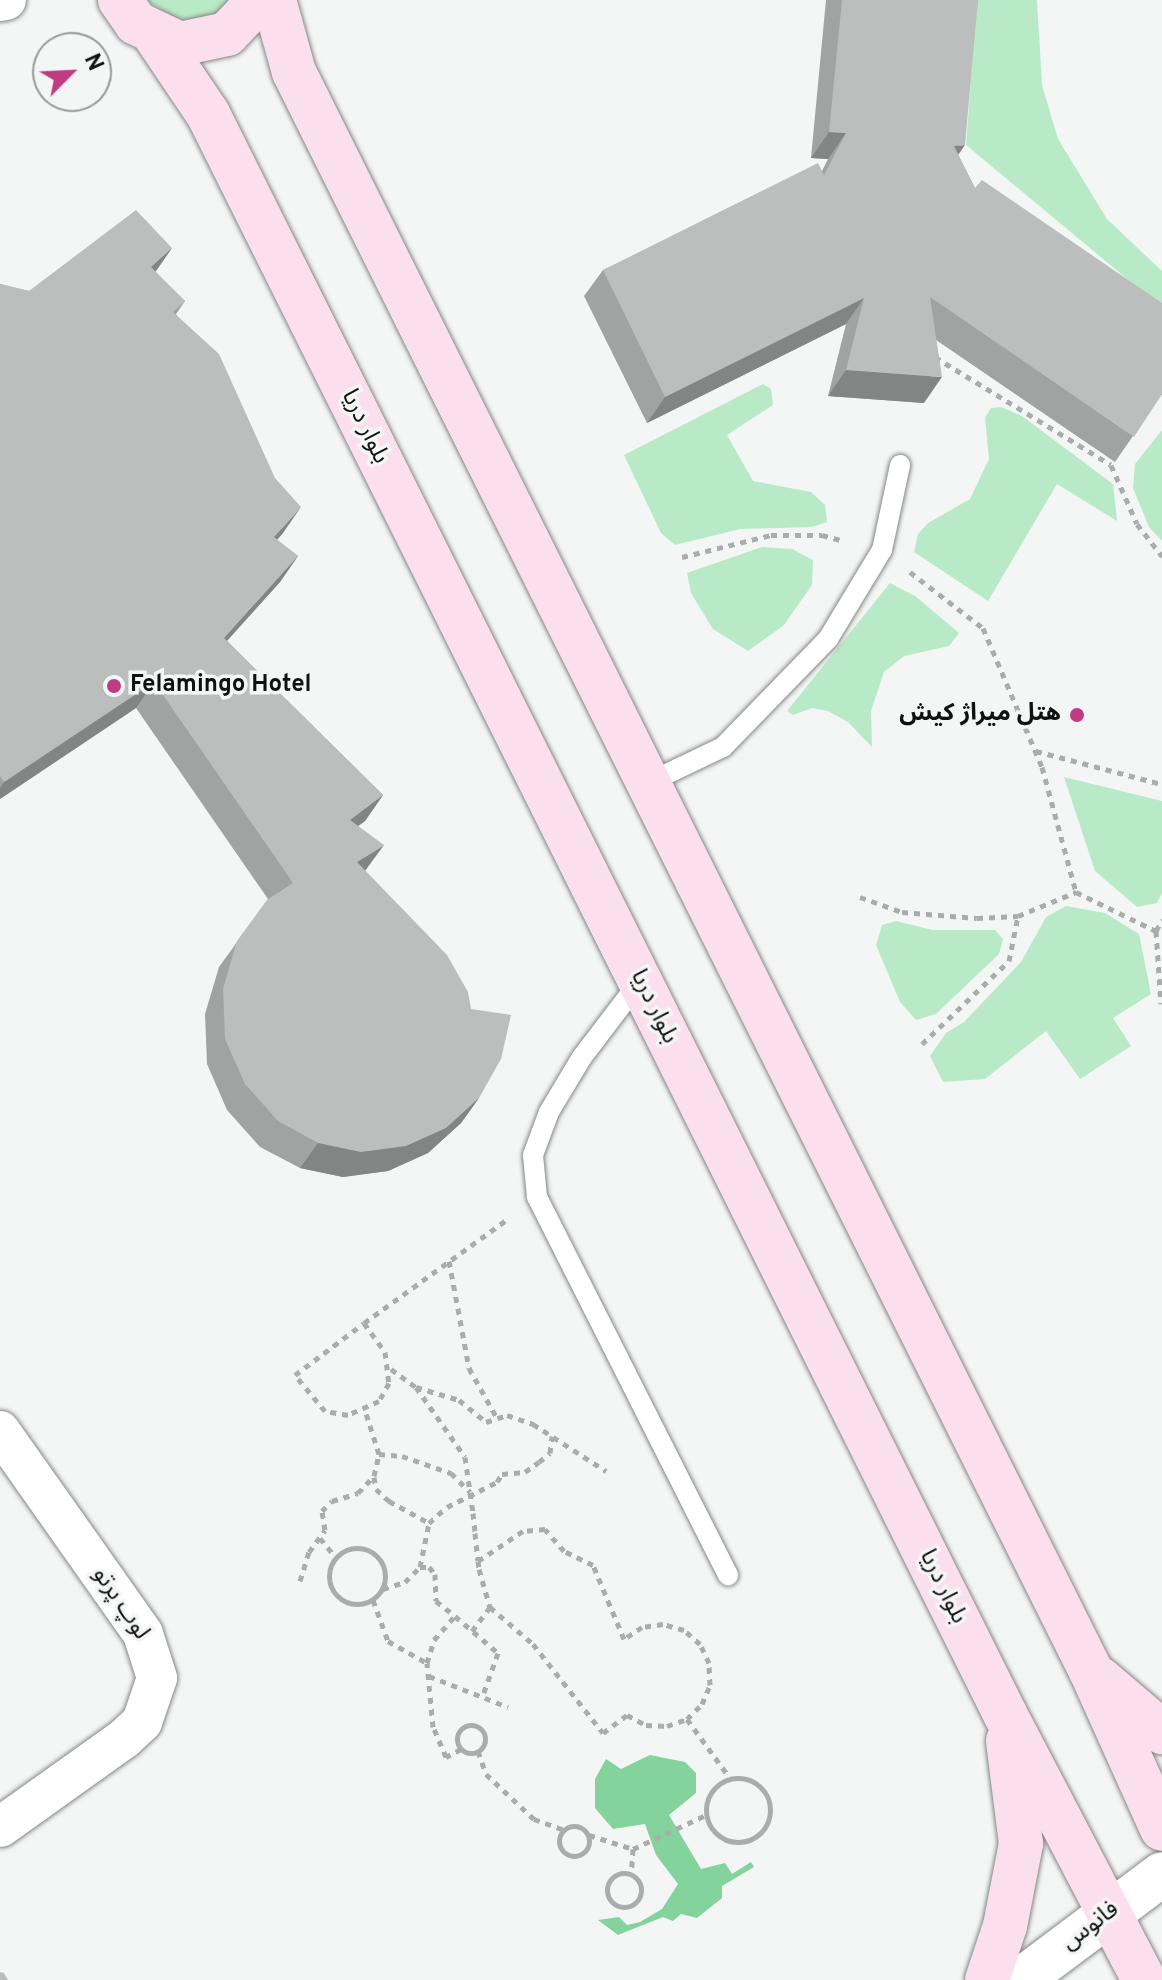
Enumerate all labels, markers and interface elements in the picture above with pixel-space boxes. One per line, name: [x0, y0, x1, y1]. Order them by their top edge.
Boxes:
north arrow: [32, 32, 112, 112]
text: N: [77, 50, 108, 76]
street label: بلوار دریا: [334, 385, 394, 469]
place label: Felamingo Hotel: [130, 672, 312, 700]
marker: Felamingo Hotel: [105, 677, 123, 695]
place label: هتل میراژ کیش: [899, 701, 1061, 729]
marker: هتل میراژ کیش: [1068, 706, 1086, 724]
street label: بلوار دریا: [623, 965, 683, 1049]
street label: بلوار دریا: [912, 1545, 972, 1629]
street label: لوپ پرتو: [85, 1562, 155, 1646]
street label: فانوس: [1057, 1896, 1125, 1958]

